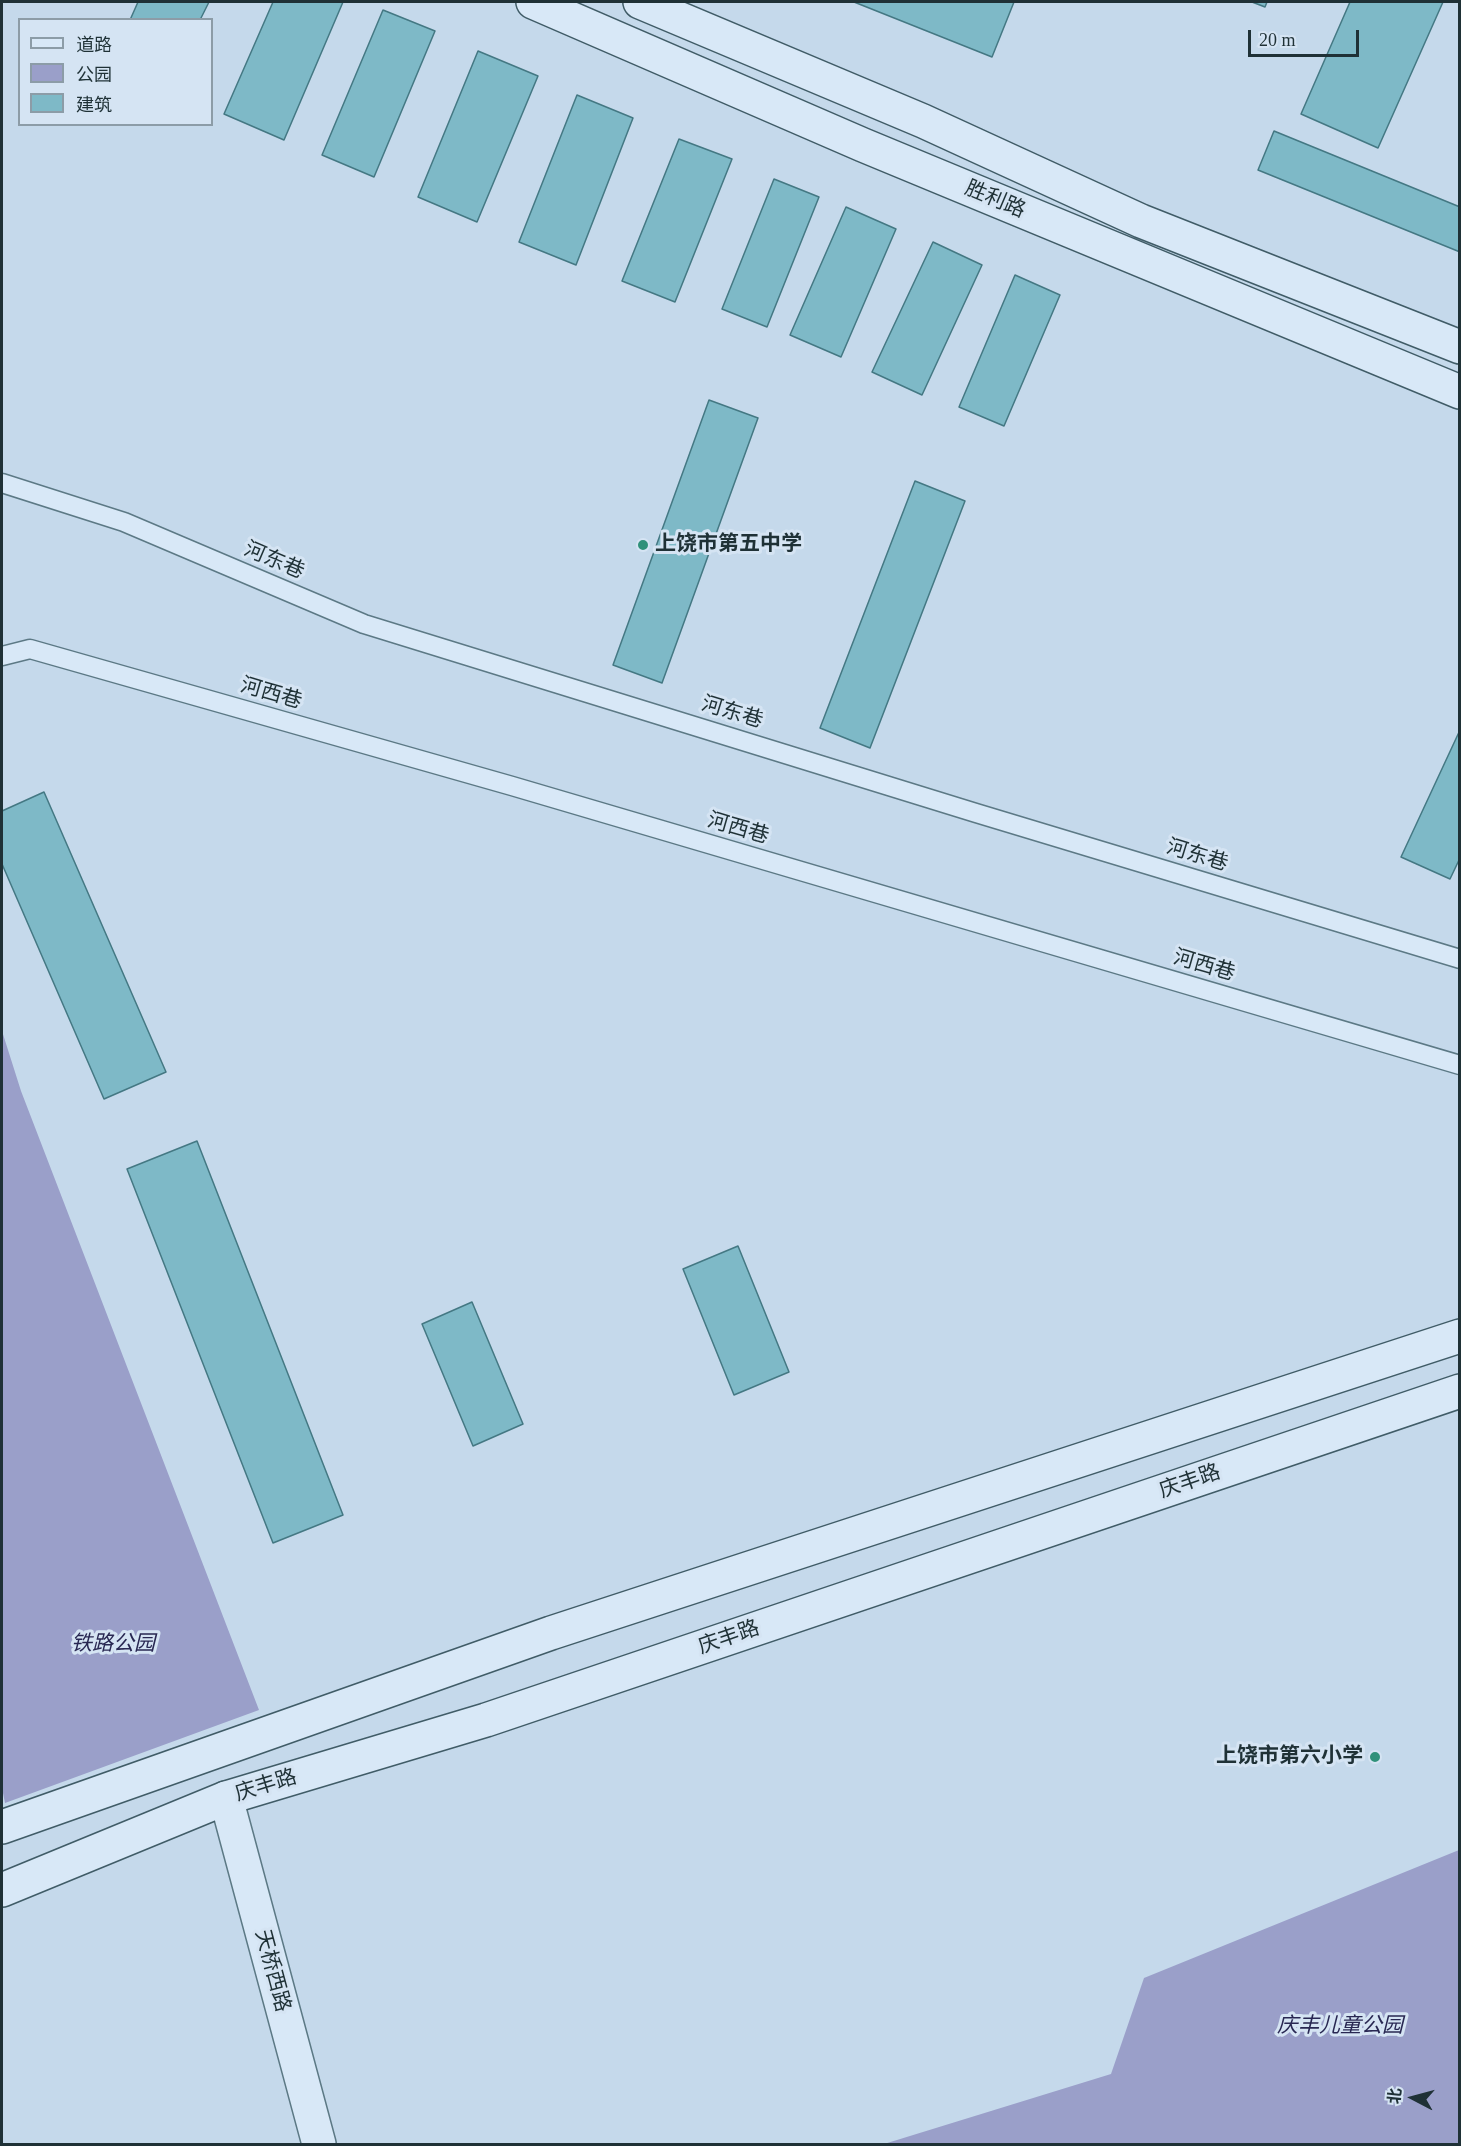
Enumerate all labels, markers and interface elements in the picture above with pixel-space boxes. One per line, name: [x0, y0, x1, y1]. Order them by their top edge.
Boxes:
legend: [18, 18, 213, 126]
scale bar: [1251, 18, 1362, 56]
text: 20 m: [1259, 30, 1296, 50]
text: 道路: [76, 35, 112, 55]
text: 公园: [76, 65, 112, 85]
text: 建筑: [76, 95, 112, 115]
street label: 胜利路: [961, 176, 1029, 224]
place label: 上饶市第五中学: [655, 532, 802, 558]
street label: 河东巷: [240, 537, 308, 585]
marker: 上饶市第五中学: [636, 538, 650, 552]
street label: 河西巷: [237, 673, 305, 715]
street label: 河东巷: [698, 692, 766, 734]
street label: 河西巷: [704, 808, 772, 850]
street label: 河东巷: [1163, 835, 1231, 877]
street label: 河西巷: [1170, 945, 1238, 987]
street label: 庆丰路: [1156, 1460, 1224, 1504]
street label: 庆丰路: [695, 1616, 763, 1660]
park label: 铁路公园: [71, 1631, 155, 1657]
place label: 上饶市第六小学: [1216, 1744, 1363, 1770]
marker: 上饶市第六小学: [1368, 1750, 1382, 1764]
street label: 庆丰路: [232, 1765, 300, 1807]
street label: 天桥西路: [249, 1927, 295, 2015]
park label: 庆丰儿童公园: [1277, 2013, 1403, 2039]
north arrow: [1383, 2068, 1443, 2128]
text: 北: [1385, 2087, 1404, 2105]

